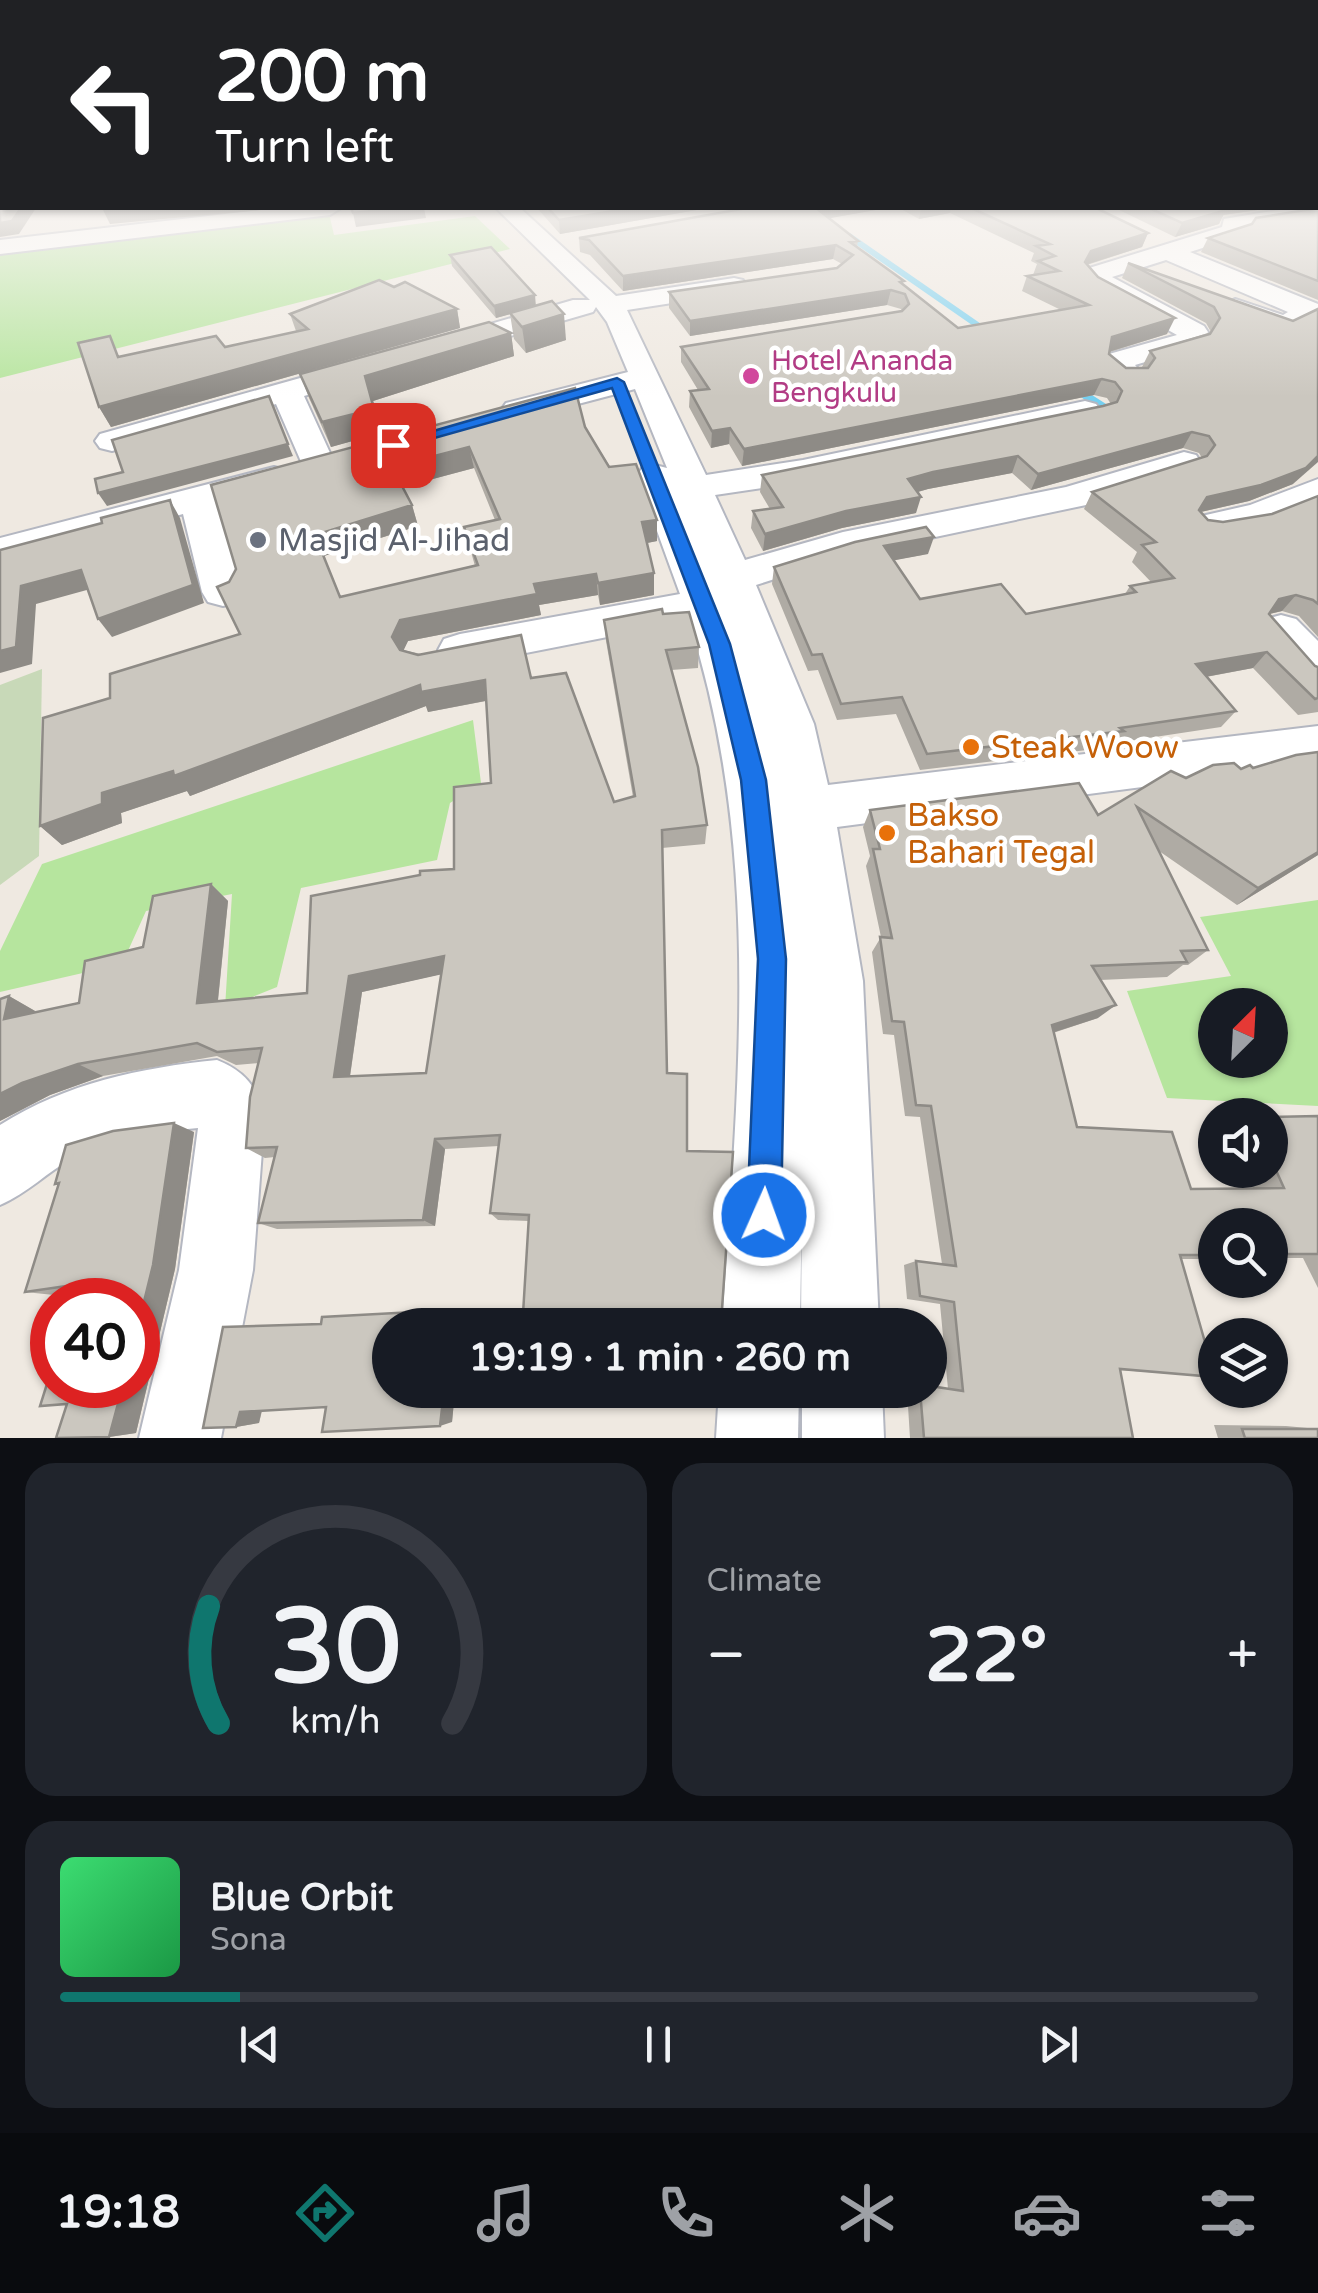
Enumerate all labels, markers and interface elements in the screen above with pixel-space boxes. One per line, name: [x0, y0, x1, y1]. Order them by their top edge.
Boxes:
text: 200 m: [215, 36, 429, 120]
icon: left: [50, 40, 180, 170]
text: Turn left: [215, 121, 394, 175]
place label: Hotel Ananda Bengkulu: [771, 344, 953, 410]
marker: Hotel Ananda Bengkulu: [740, 365, 762, 387]
pin: [351, 403, 436, 488]
icon: arrive: [366, 418, 421, 473]
place label: Masjid Al-Jihad: [278, 522, 510, 560]
marker: Masjid Al-Jihad: [247, 529, 269, 551]
place label: Steak Woow: [991, 729, 1179, 767]
marker: Steak Woow: [960, 736, 982, 758]
place label: Bakso Bahari Tegal: [907, 797, 1095, 872]
marker: Bakso Bahari Tegal: [876, 822, 898, 844]
north arrow: [1198, 988, 1288, 1078]
map controls: [1198, 988, 1288, 1408]
button: sound: [1198, 1098, 1288, 1188]
position arrow: [712, 1163, 816, 1267]
button: search: [1198, 1208, 1288, 1298]
speed limit sign: 40: [30, 1278, 160, 1408]
button: layers: [1198, 1318, 1288, 1408]
text: 19:19 · 1 min · 260 m: [468, 1335, 851, 1381]
text: Climate: [707, 1562, 822, 1600]
text: 30: [270, 1586, 401, 1711]
text: 22°: [925, 1611, 1048, 1701]
text: −: [707, 1623, 746, 1689]
text: +: [1227, 1623, 1258, 1689]
text: km/h: [291, 1700, 381, 1743]
text: Blue Orbit: [210, 1875, 393, 1921]
text: Sona: [210, 1921, 287, 1959]
icon: previous: [232, 2017, 287, 2072]
icon: pause: [631, 2017, 686, 2072]
icon: next: [1031, 2017, 1086, 2072]
icon: directions: [290, 2178, 360, 2248]
icon: music: [471, 2178, 541, 2248]
icon: phone: [651, 2178, 721, 2248]
icon: climate: [832, 2178, 902, 2248]
icon: car: [1012, 2178, 1082, 2248]
icon: filters: [1193, 2178, 1263, 2248]
text: 19:18: [55, 2186, 180, 2240]

